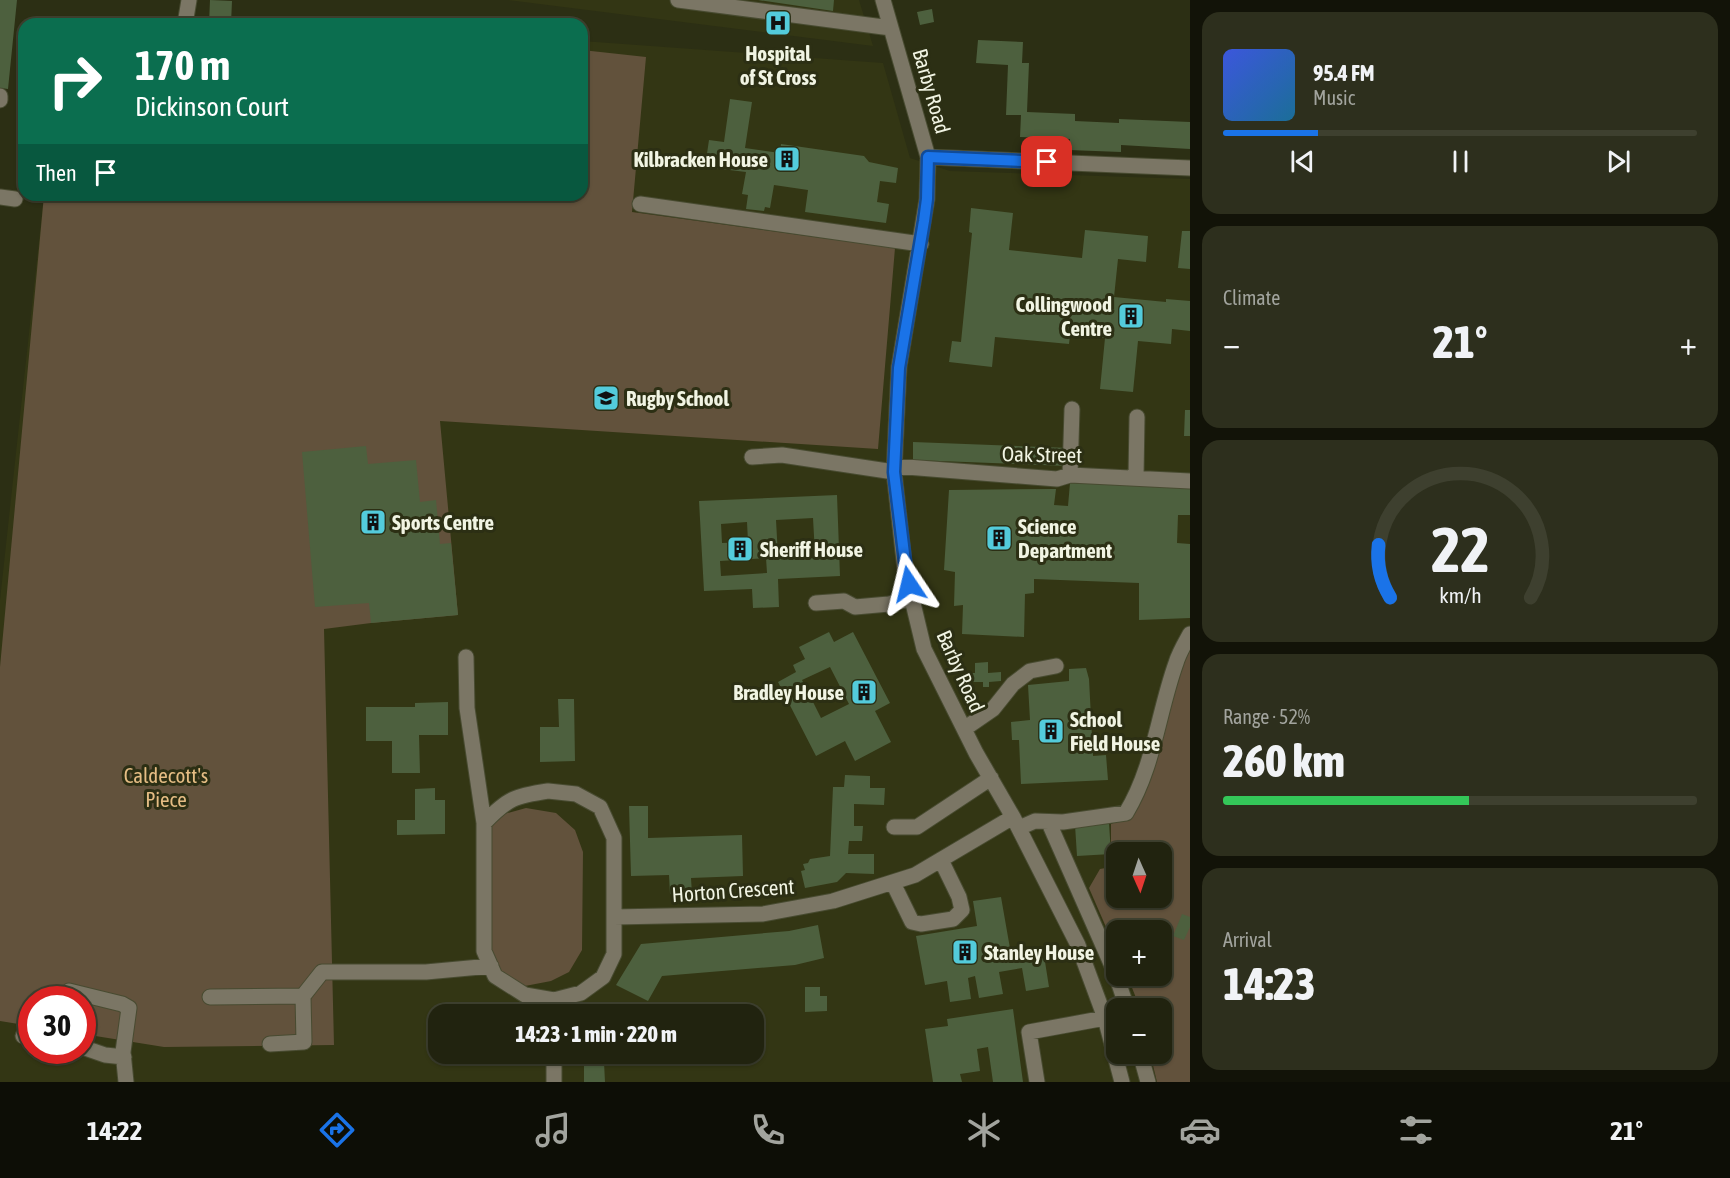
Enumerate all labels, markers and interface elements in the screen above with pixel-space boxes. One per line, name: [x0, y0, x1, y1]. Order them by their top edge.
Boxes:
hospital icon: Hospital of St Cross: [763, 8, 793, 38]
text: 170 m: [135, 41, 230, 89]
place label: Hospital of St Cross: [740, 41, 817, 89]
icon: right: [36, 42, 114, 120]
street label: Barby Road: [908, 46, 956, 136]
text: 95.4 FM: [1313, 60, 1375, 86]
text: Music: [1313, 86, 1355, 109]
text: Dickinson Court: [135, 91, 289, 122]
pin: [1021, 136, 1072, 187]
building icon: Kilbracken House: [772, 144, 802, 174]
icon: arrive: [1030, 145, 1063, 178]
icon: previous: [1286, 145, 1319, 178]
icon: pause: [1444, 145, 1477, 178]
icon: next: [1602, 145, 1635, 178]
place label: Kilbracken House: [633, 147, 768, 171]
icon: arrive: [89, 156, 122, 189]
text: Then: [36, 160, 77, 186]
text: Climate: [1223, 286, 1280, 309]
place label: Collingwood Centre: [1015, 292, 1112, 340]
building icon: Collingwood Centre: [1116, 301, 1146, 331]
text: 21°: [1433, 316, 1487, 368]
text: −: [1223, 324, 1240, 362]
text: +: [1680, 324, 1697, 362]
school or university icon: Rugby School: [591, 383, 621, 413]
place label: Rugby School: [626, 386, 729, 410]
street label: Oak Street: [1002, 441, 1082, 467]
building icon: Sports Centre: [358, 507, 388, 537]
place label: Sports Centre: [392, 510, 494, 534]
place label: Science Department: [1018, 514, 1112, 562]
text: 22: [1431, 514, 1489, 585]
building icon: Science Department: [984, 523, 1014, 553]
building icon: Sheriff House: [725, 534, 755, 564]
place label: Sheriff House: [760, 537, 863, 561]
position arrow: [877, 552, 941, 616]
text: km/h: [1439, 583, 1481, 608]
street label: Barby Road: [932, 626, 990, 716]
building icon: Bradley House: [849, 677, 879, 707]
place label: Bradley House: [733, 680, 844, 704]
text: Range · 52%: [1223, 705, 1310, 728]
place label: School Field House: [1070, 707, 1160, 755]
building icon: School Field House: [1036, 716, 1066, 746]
text: 260 km: [1223, 735, 1345, 787]
park label: Caldecott's Piece: [124, 763, 208, 811]
north arrow: [1106, 842, 1172, 908]
map controls: [1106, 842, 1172, 1064]
street label: Horton Crescent: [671, 874, 795, 906]
button: +: [1106, 920, 1172, 986]
text: Arrival: [1223, 928, 1272, 951]
building icon: Stanley House: [950, 937, 980, 967]
place label: Stanley House: [984, 940, 1094, 964]
text: 14:23: [1223, 958, 1316, 1010]
speed limit sign: 30: [18, 986, 96, 1064]
button: −: [1106, 998, 1172, 1064]
text: 14:23 · 1 min · 220 m: [515, 1021, 677, 1047]
icon: directions: [316, 1109, 358, 1151]
icon: music: [532, 1109, 574, 1151]
icon: phone: [747, 1109, 789, 1151]
icon: climate: [963, 1109, 1005, 1151]
icon: car: [1179, 1109, 1221, 1151]
icon: filters: [1395, 1109, 1437, 1151]
text: 14:22: [87, 1115, 142, 1146]
text: 21°: [1610, 1115, 1643, 1146]

